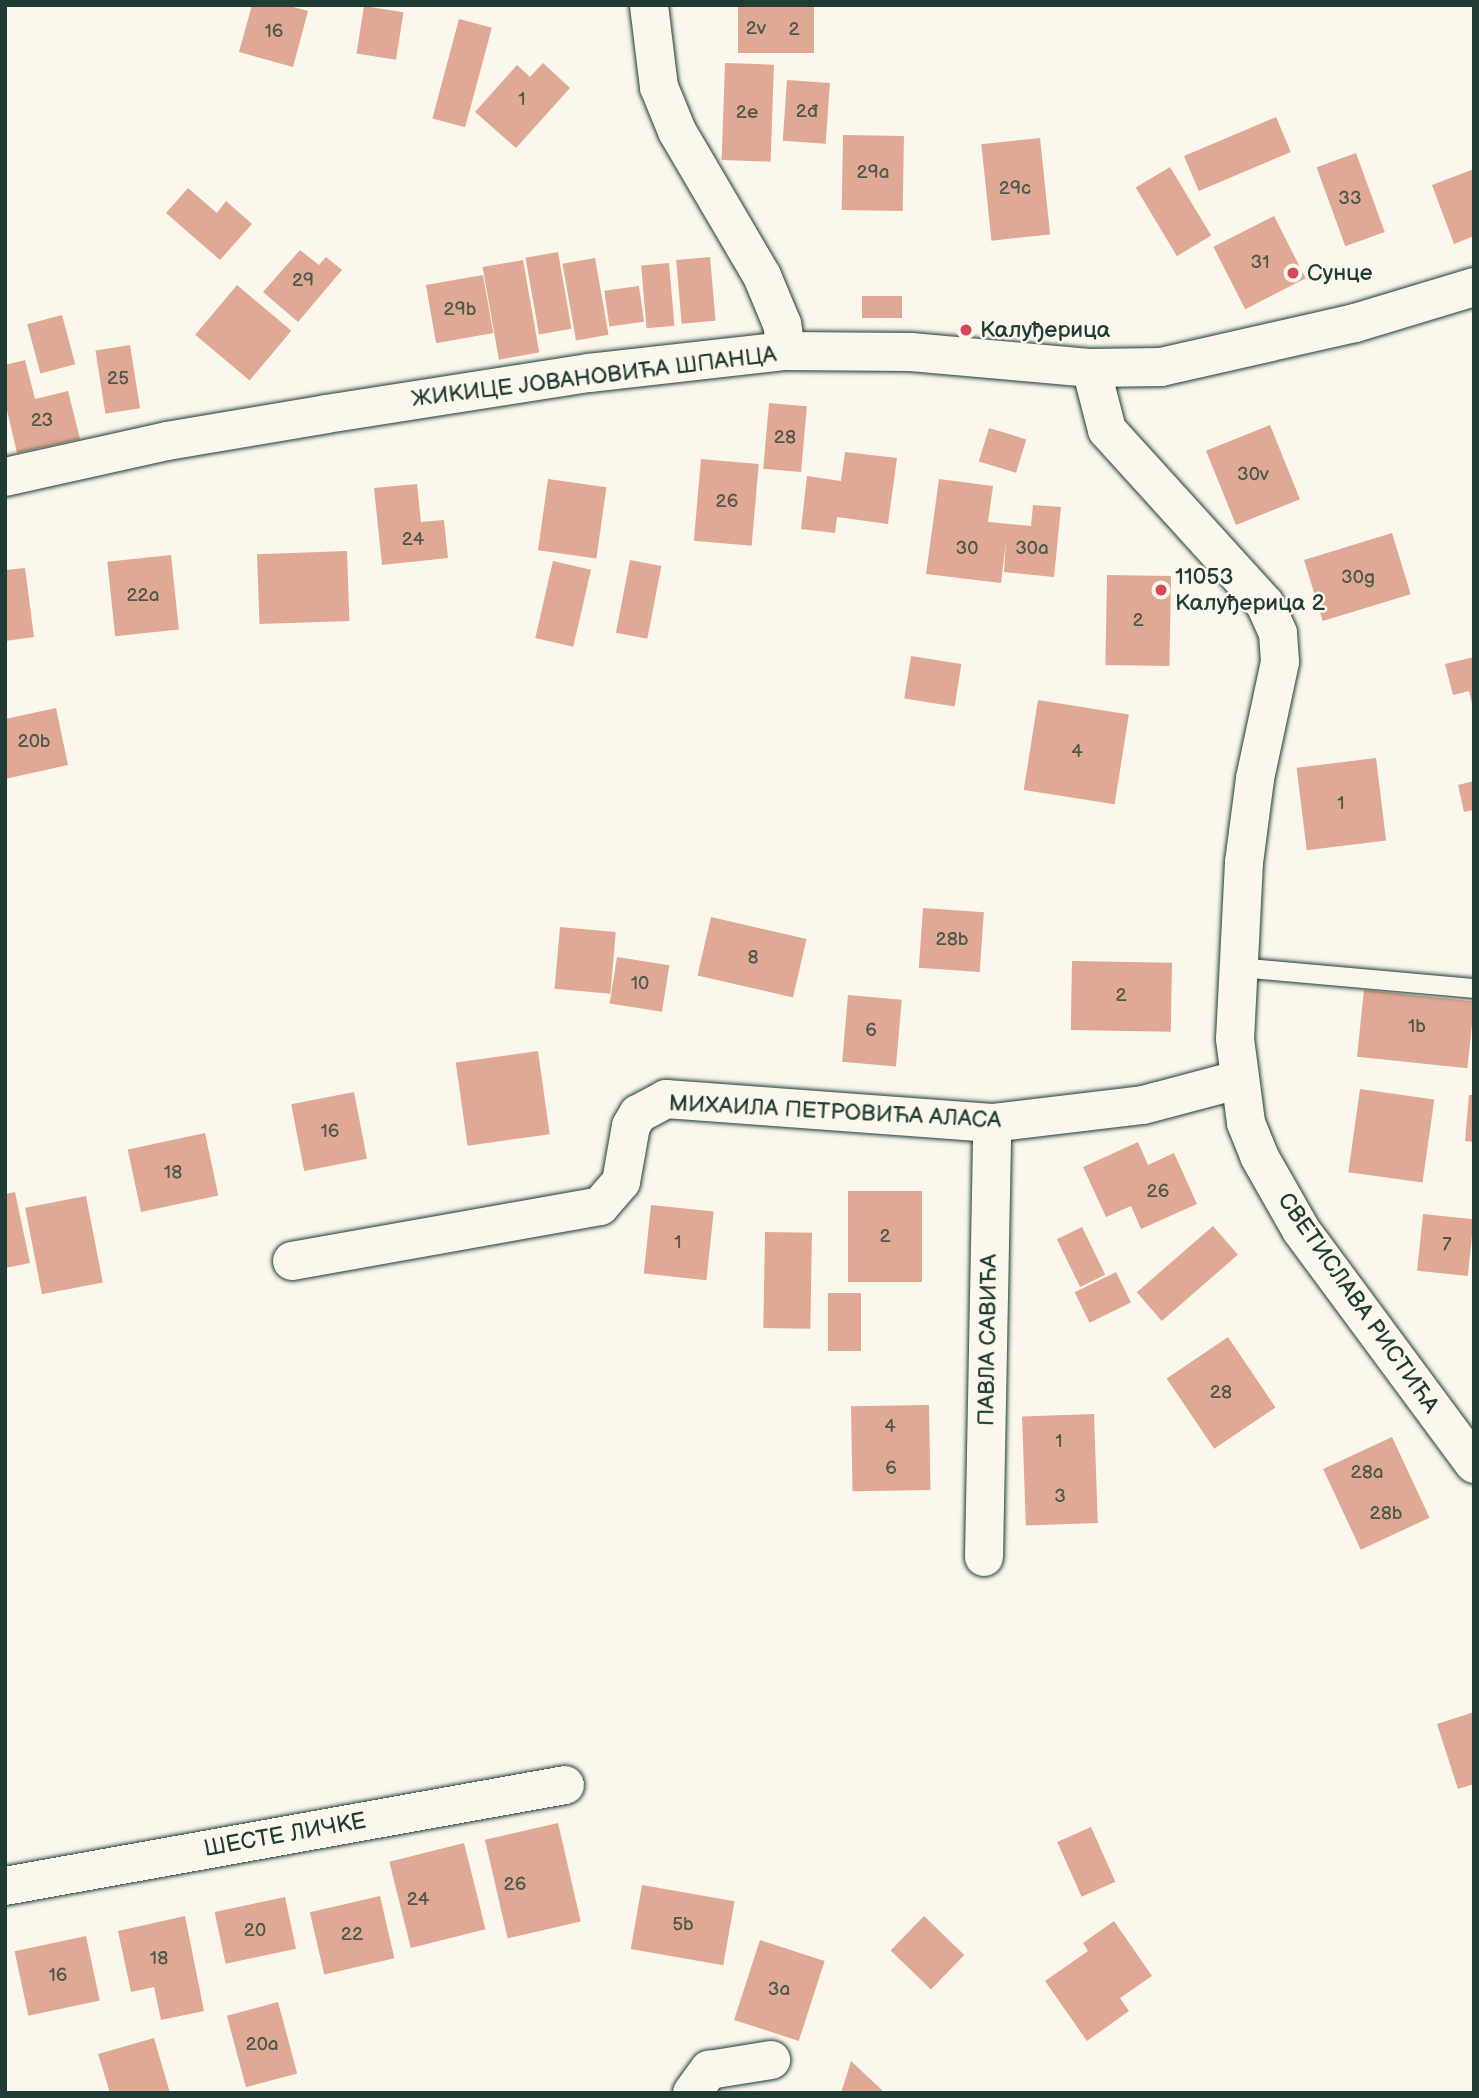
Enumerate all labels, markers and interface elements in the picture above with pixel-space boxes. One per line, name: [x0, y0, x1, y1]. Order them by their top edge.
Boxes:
house number: 2v: [746, 18, 766, 40]
house number: 2: [788, 19, 800, 41]
house number: 16: [265, 21, 283, 43]
house number: 1: [518, 89, 526, 111]
house number: 2đ: [796, 101, 818, 123]
house number: 2e: [736, 102, 758, 124]
house number: 29a: [857, 162, 889, 184]
house number: 29c: [999, 178, 1031, 200]
house number: 33: [1338, 188, 1362, 210]
house number: 31: [1250, 252, 1270, 274]
place label: Сунце: [1307, 259, 1373, 287]
marker: Сунце: [1285, 265, 1301, 281]
house number: 29: [292, 270, 314, 292]
house number: 29b: [444, 299, 476, 321]
place label: Калуђерица: [980, 316, 1110, 344]
marker: Калуђерица: [958, 322, 974, 338]
street label: ЖИКИЦЕ ЈОВАНОВИЋА ШПАНЦА: [410, 341, 778, 413]
house number: 25: [107, 368, 129, 390]
house number: 23: [31, 410, 53, 432]
house number: 28: [774, 427, 796, 449]
house number: 30v: [1237, 464, 1269, 486]
house number: 26: [716, 491, 738, 513]
house number: 24: [402, 529, 424, 551]
house number: 30: [956, 538, 978, 560]
house number: 30a: [1015, 538, 1049, 560]
place label: 11053 Калуђерица 2: [1175, 563, 1325, 617]
house number: 30g: [1341, 567, 1375, 589]
marker: 11053 Калуђерица 2: [1153, 582, 1169, 598]
house number: 22a: [126, 585, 160, 607]
house number: 2: [1132, 610, 1144, 632]
house number: 20b: [17, 731, 51, 753]
house number: 4: [1071, 741, 1083, 763]
house number: 1: [1337, 793, 1345, 815]
house number: 28b: [936, 929, 968, 951]
house number: 8: [747, 947, 759, 969]
house number: 10: [631, 973, 649, 995]
house number: 2: [1115, 985, 1127, 1007]
house number: 1b: [1408, 1016, 1426, 1038]
house number: 6: [865, 1020, 877, 1042]
street label: МИХАИЛА ПЕТРОВИЋА АЛАСА: [668, 1090, 1002, 1134]
house number: 16: [321, 1121, 339, 1143]
house number: 18: [164, 1162, 182, 1184]
house number: 26: [1147, 1181, 1169, 1203]
street label: СВЕТИСЛАВА РИСТИЋА: [1271, 1188, 1445, 1418]
house number: 2: [879, 1226, 891, 1248]
house number: 1: [674, 1232, 682, 1254]
house number: 7: [1442, 1234, 1452, 1256]
street label: ПАВЛА САВИЋА: [973, 1254, 1003, 1426]
house number: 28: [1210, 1382, 1232, 1404]
house number: 4: [884, 1416, 896, 1438]
house number: 1: [1055, 1431, 1063, 1453]
house number: 6: [885, 1458, 897, 1480]
house number: 28a: [1350, 1462, 1384, 1484]
house number: 3: [1054, 1486, 1066, 1508]
house number: 28b: [1370, 1503, 1402, 1525]
street label: ШЕСТЕ ЛИЧКЕ: [202, 1807, 368, 1863]
house number: 26: [504, 1874, 526, 1896]
house number: 24: [407, 1889, 429, 1911]
house number: 5b: [672, 1914, 694, 1936]
house number: 20: [244, 1920, 266, 1942]
house number: 22: [341, 1924, 363, 1946]
house number: 18: [150, 1948, 168, 1970]
house number: 16: [49, 1965, 67, 1987]
house number: 3a: [768, 1979, 790, 2001]
house number: 20a: [245, 2034, 279, 2056]

